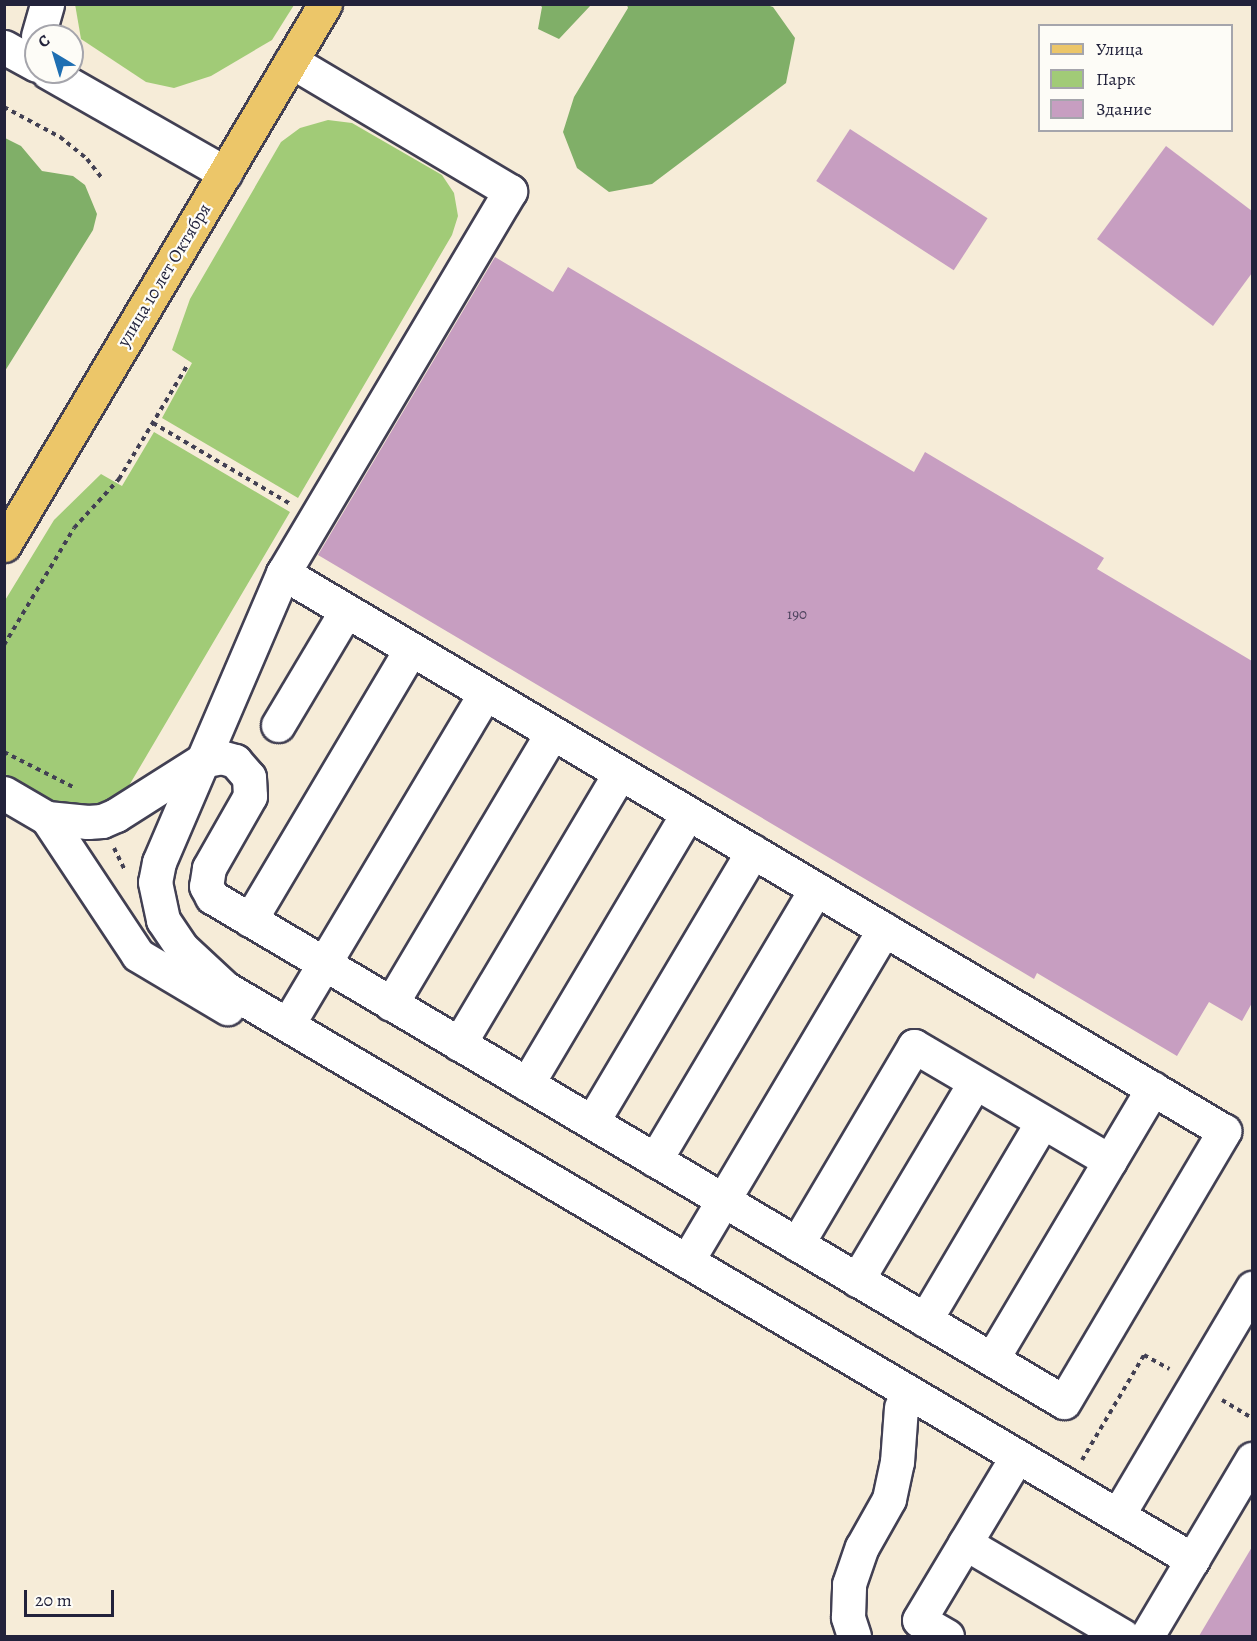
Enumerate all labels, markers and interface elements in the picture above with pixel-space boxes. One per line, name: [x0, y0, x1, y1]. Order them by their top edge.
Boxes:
north arrow: [24, 24, 84, 84]
legend: [1038, 24, 1233, 132]
text: С: [33, 30, 55, 53]
text: Улица: [1096, 37, 1143, 61]
text: Парк: [1096, 67, 1136, 91]
text: Здание: [1096, 97, 1152, 121]
street label: улица 10 лет Октября: [113, 199, 215, 351]
house number: 190: [787, 606, 807, 624]
scale bar: [27, 1578, 117, 1616]
text: 20 m: [35, 1588, 72, 1612]

